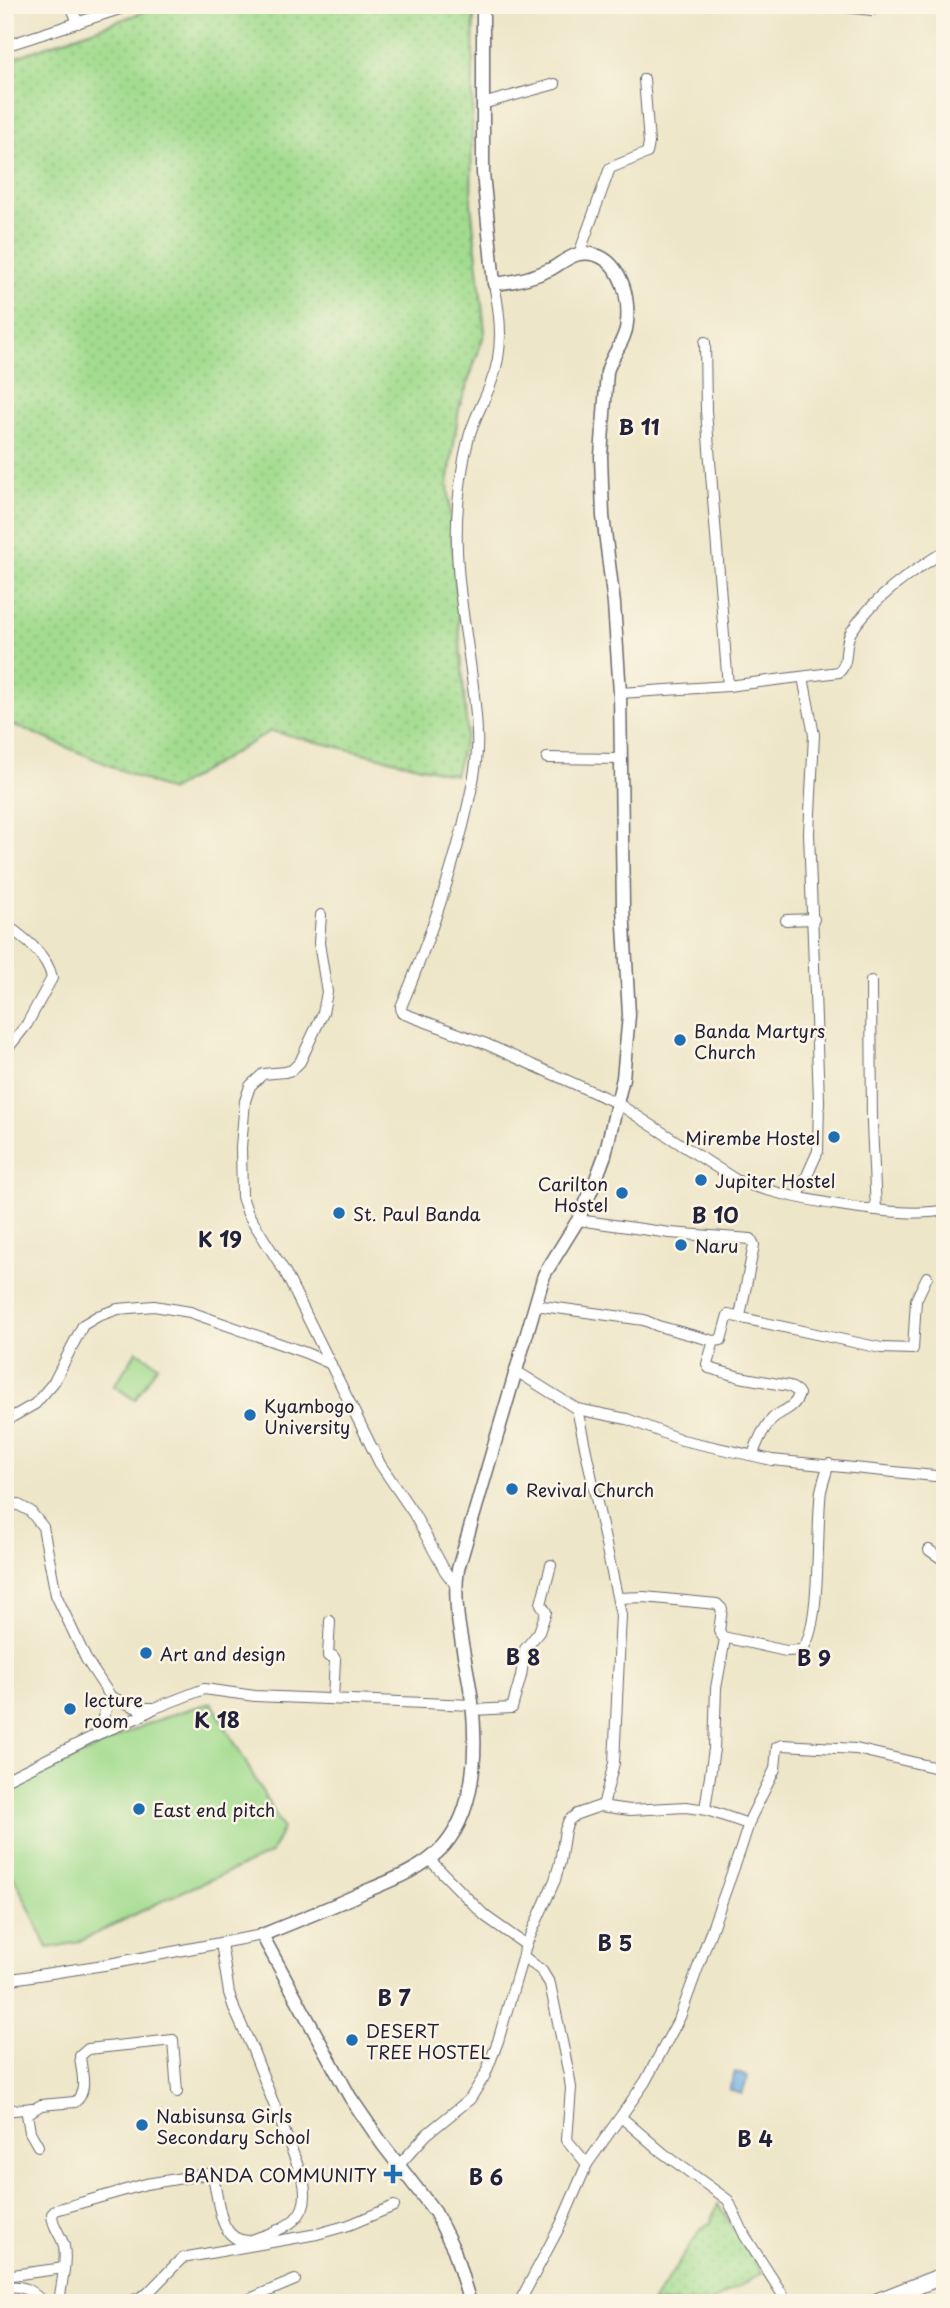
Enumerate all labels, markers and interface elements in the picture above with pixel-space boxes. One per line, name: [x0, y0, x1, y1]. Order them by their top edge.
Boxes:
district label: B 11: [618, 410, 660, 442]
place label: Banda Martyrs Church: [694, 1017, 825, 1065]
marker: Banda Martyrs Church: [672, 1032, 688, 1048]
place label: Mirembe Hostel: [685, 1124, 820, 1151]
marker: Mirembe Hostel: [826, 1129, 842, 1145]
place label: Jupiter Hostel: [715, 1167, 835, 1194]
place label: Carilton Hostel: [538, 1170, 608, 1218]
marker: Jupiter Hostel: [693, 1172, 709, 1188]
marker: Carilton Hostel: [614, 1185, 630, 1201]
district label: B 10: [691, 1198, 739, 1230]
place label: St. Paul Banda: [353, 1200, 481, 1227]
marker: St. Paul Banda: [331, 1205, 347, 1221]
district label: K 19: [198, 1222, 242, 1254]
place label: Naru: [695, 1232, 738, 1259]
marker: Naru: [673, 1237, 689, 1253]
place label: Kyambogo University: [264, 1392, 354, 1440]
marker: Kyambogo University: [242, 1407, 258, 1423]
place label: Revival Church: [526, 1476, 654, 1503]
marker: Revival Church: [504, 1481, 520, 1497]
place label: Art and design: [160, 1640, 286, 1667]
district label: B 8: [506, 1640, 540, 1672]
district label: B 9: [797, 1641, 831, 1673]
marker: Art and design: [138, 1645, 154, 1661]
place label: lecture room: [84, 1686, 143, 1734]
marker: lecture room: [62, 1701, 78, 1717]
district label: K 18: [194, 1703, 240, 1735]
place label: East end pitch: [153, 1796, 275, 1823]
marker: East end pitch: [131, 1801, 147, 1817]
district label: B 5: [598, 1926, 632, 1958]
district label: B 7: [377, 1981, 412, 2013]
place label: DESERT TREE HOSTEL: [366, 2017, 490, 2065]
marker: DESERT TREE HOSTEL: [344, 2032, 360, 2048]
place label: Nabisunsa Girls Secondary School: [156, 2102, 310, 2150]
marker: Nabisunsa Girls Secondary School: [134, 2117, 150, 2133]
district label: B 4: [737, 2122, 773, 2154]
district label: B 6: [469, 2160, 503, 2192]
place label: BANDA COMMUNITY: [184, 2161, 377, 2188]
marker: BANDA COMMUNITY: [383, 2164, 403, 2184]

